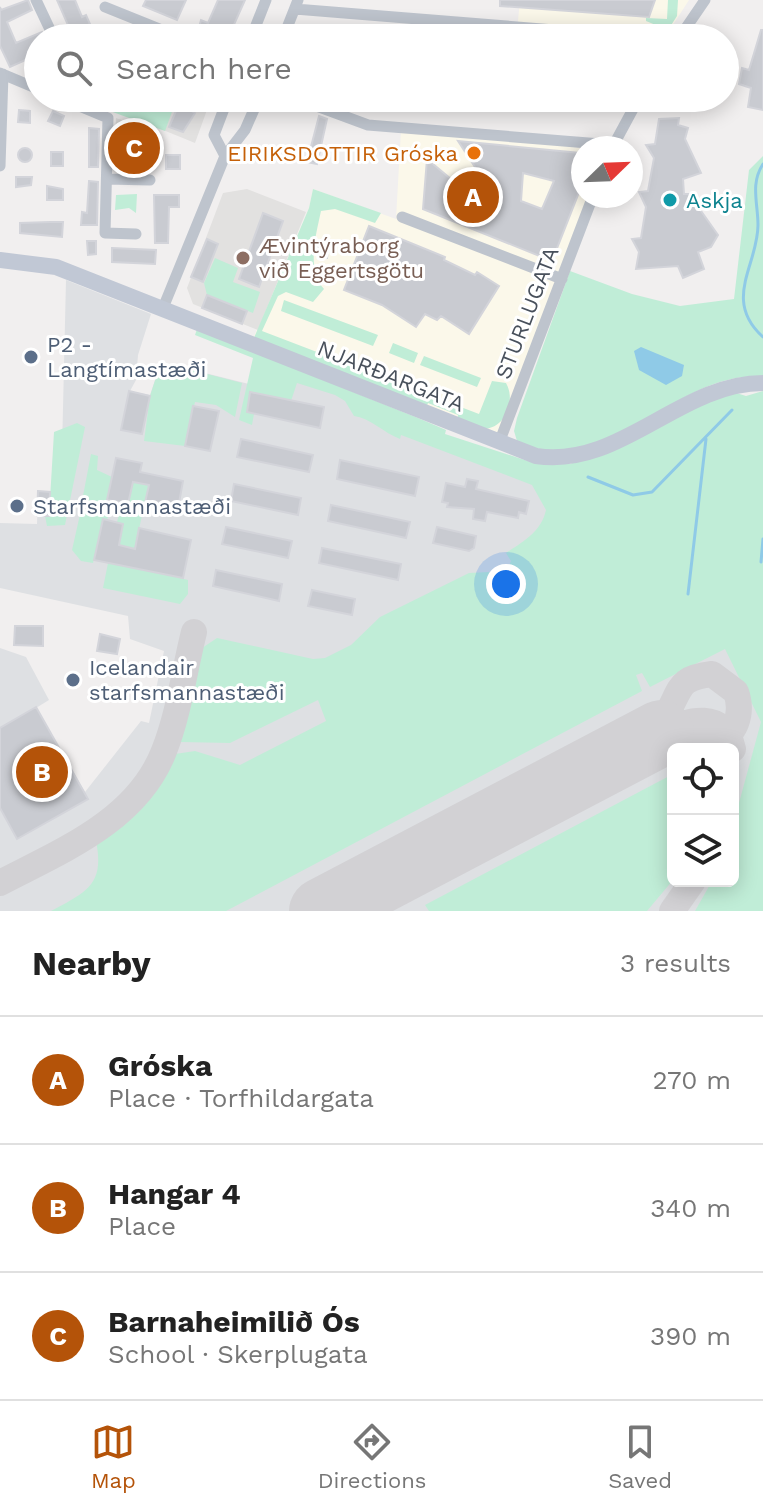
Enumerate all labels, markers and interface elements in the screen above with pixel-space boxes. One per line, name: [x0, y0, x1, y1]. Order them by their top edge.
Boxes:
search box: [24, 24, 739, 112]
icon: search: [52, 46, 96, 90]
text: Search here: [116, 51, 292, 86]
pin: C: [108, 118, 160, 178]
north arrow: [571, 136, 643, 208]
place label: EIRIKSDOTTIR Gróska: [227, 141, 458, 166]
marker: EIRIKSDOTTIR Gróska: [465, 144, 483, 162]
pin: A: [447, 167, 499, 227]
place label: Askja: [686, 188, 743, 213]
marker: Askja: [661, 191, 679, 209]
place label: Ævintýraborg við Eggertsgötu: [259, 233, 424, 283]
street label: STURLUGATA: [490, 243, 564, 383]
marker: Ævintýraborg við Eggertsgötu: [234, 249, 252, 267]
place label: P2 - Langtímastæði: [47, 332, 206, 382]
street label: NJARÐARGATA: [314, 335, 468, 417]
marker: P2 - Langtímastæði: [22, 348, 40, 366]
place label: Starfsmannastæði: [33, 494, 231, 519]
marker: Starfsmannastæði: [8, 497, 26, 515]
your location: [486, 564, 526, 604]
place label: Icelandair starfsmannastæði: [89, 655, 285, 705]
marker: Icelandair starfsmannastæði: [64, 671, 82, 689]
pin: B: [16, 742, 68, 802]
map controls: [667, 743, 739, 887]
button: locate: [667, 743, 739, 815]
button: layers: [667, 815, 739, 887]
text: Nearby: [32, 943, 151, 983]
text: 3 results: [620, 948, 731, 978]
text: Gróska: [108, 1048, 212, 1083]
text: A: [49, 1065, 67, 1095]
text: 270 m: [652, 1065, 731, 1095]
text: Place · Torfhildargata: [108, 1083, 374, 1113]
text: Hangar 4: [108, 1176, 241, 1211]
text: B: [49, 1193, 67, 1223]
text: 340 m: [650, 1193, 731, 1223]
text: Place: [108, 1211, 176, 1241]
text: Barnaheimilið Ós: [108, 1304, 360, 1339]
text: C: [49, 1321, 67, 1351]
text: 390 m: [650, 1321, 731, 1351]
text: School · Skerplugata: [108, 1339, 368, 1369]
tab: Map: [91, 1420, 136, 1493]
tab: Directions: [318, 1420, 426, 1493]
tab: Saved: [608, 1420, 672, 1493]

